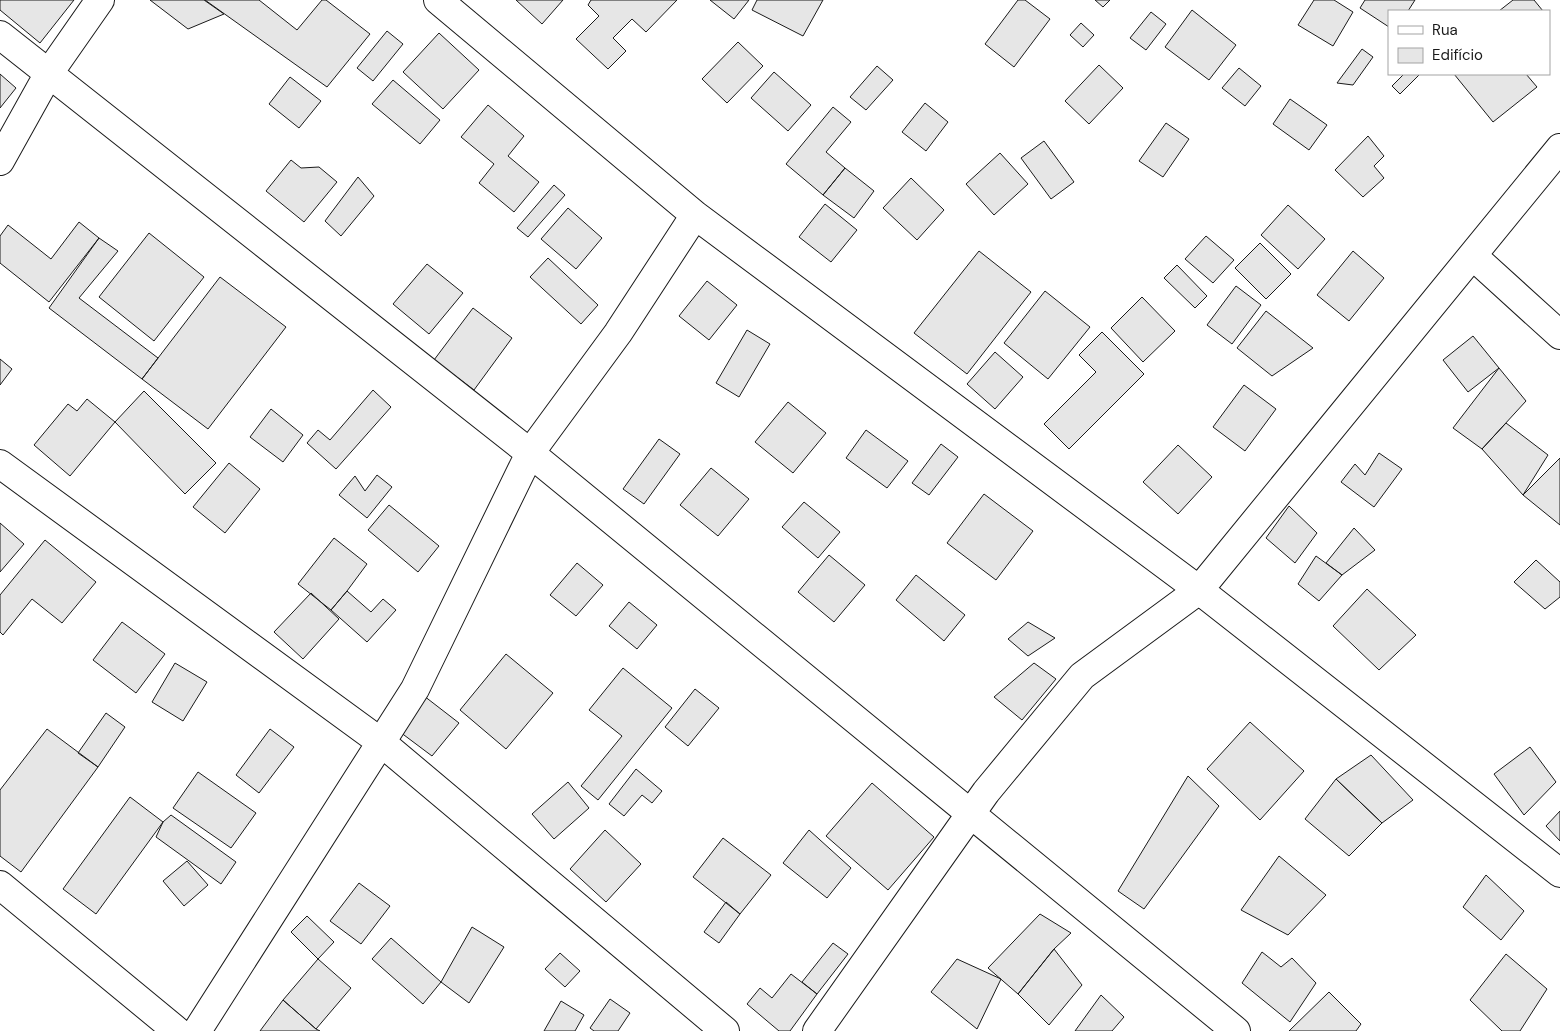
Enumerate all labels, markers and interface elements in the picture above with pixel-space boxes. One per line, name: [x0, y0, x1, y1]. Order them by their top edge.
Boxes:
legend: [1388, 10, 1550, 75]
text: Rua: [1432, 20, 1458, 40]
text: Edifício: [1432, 45, 1483, 65]

